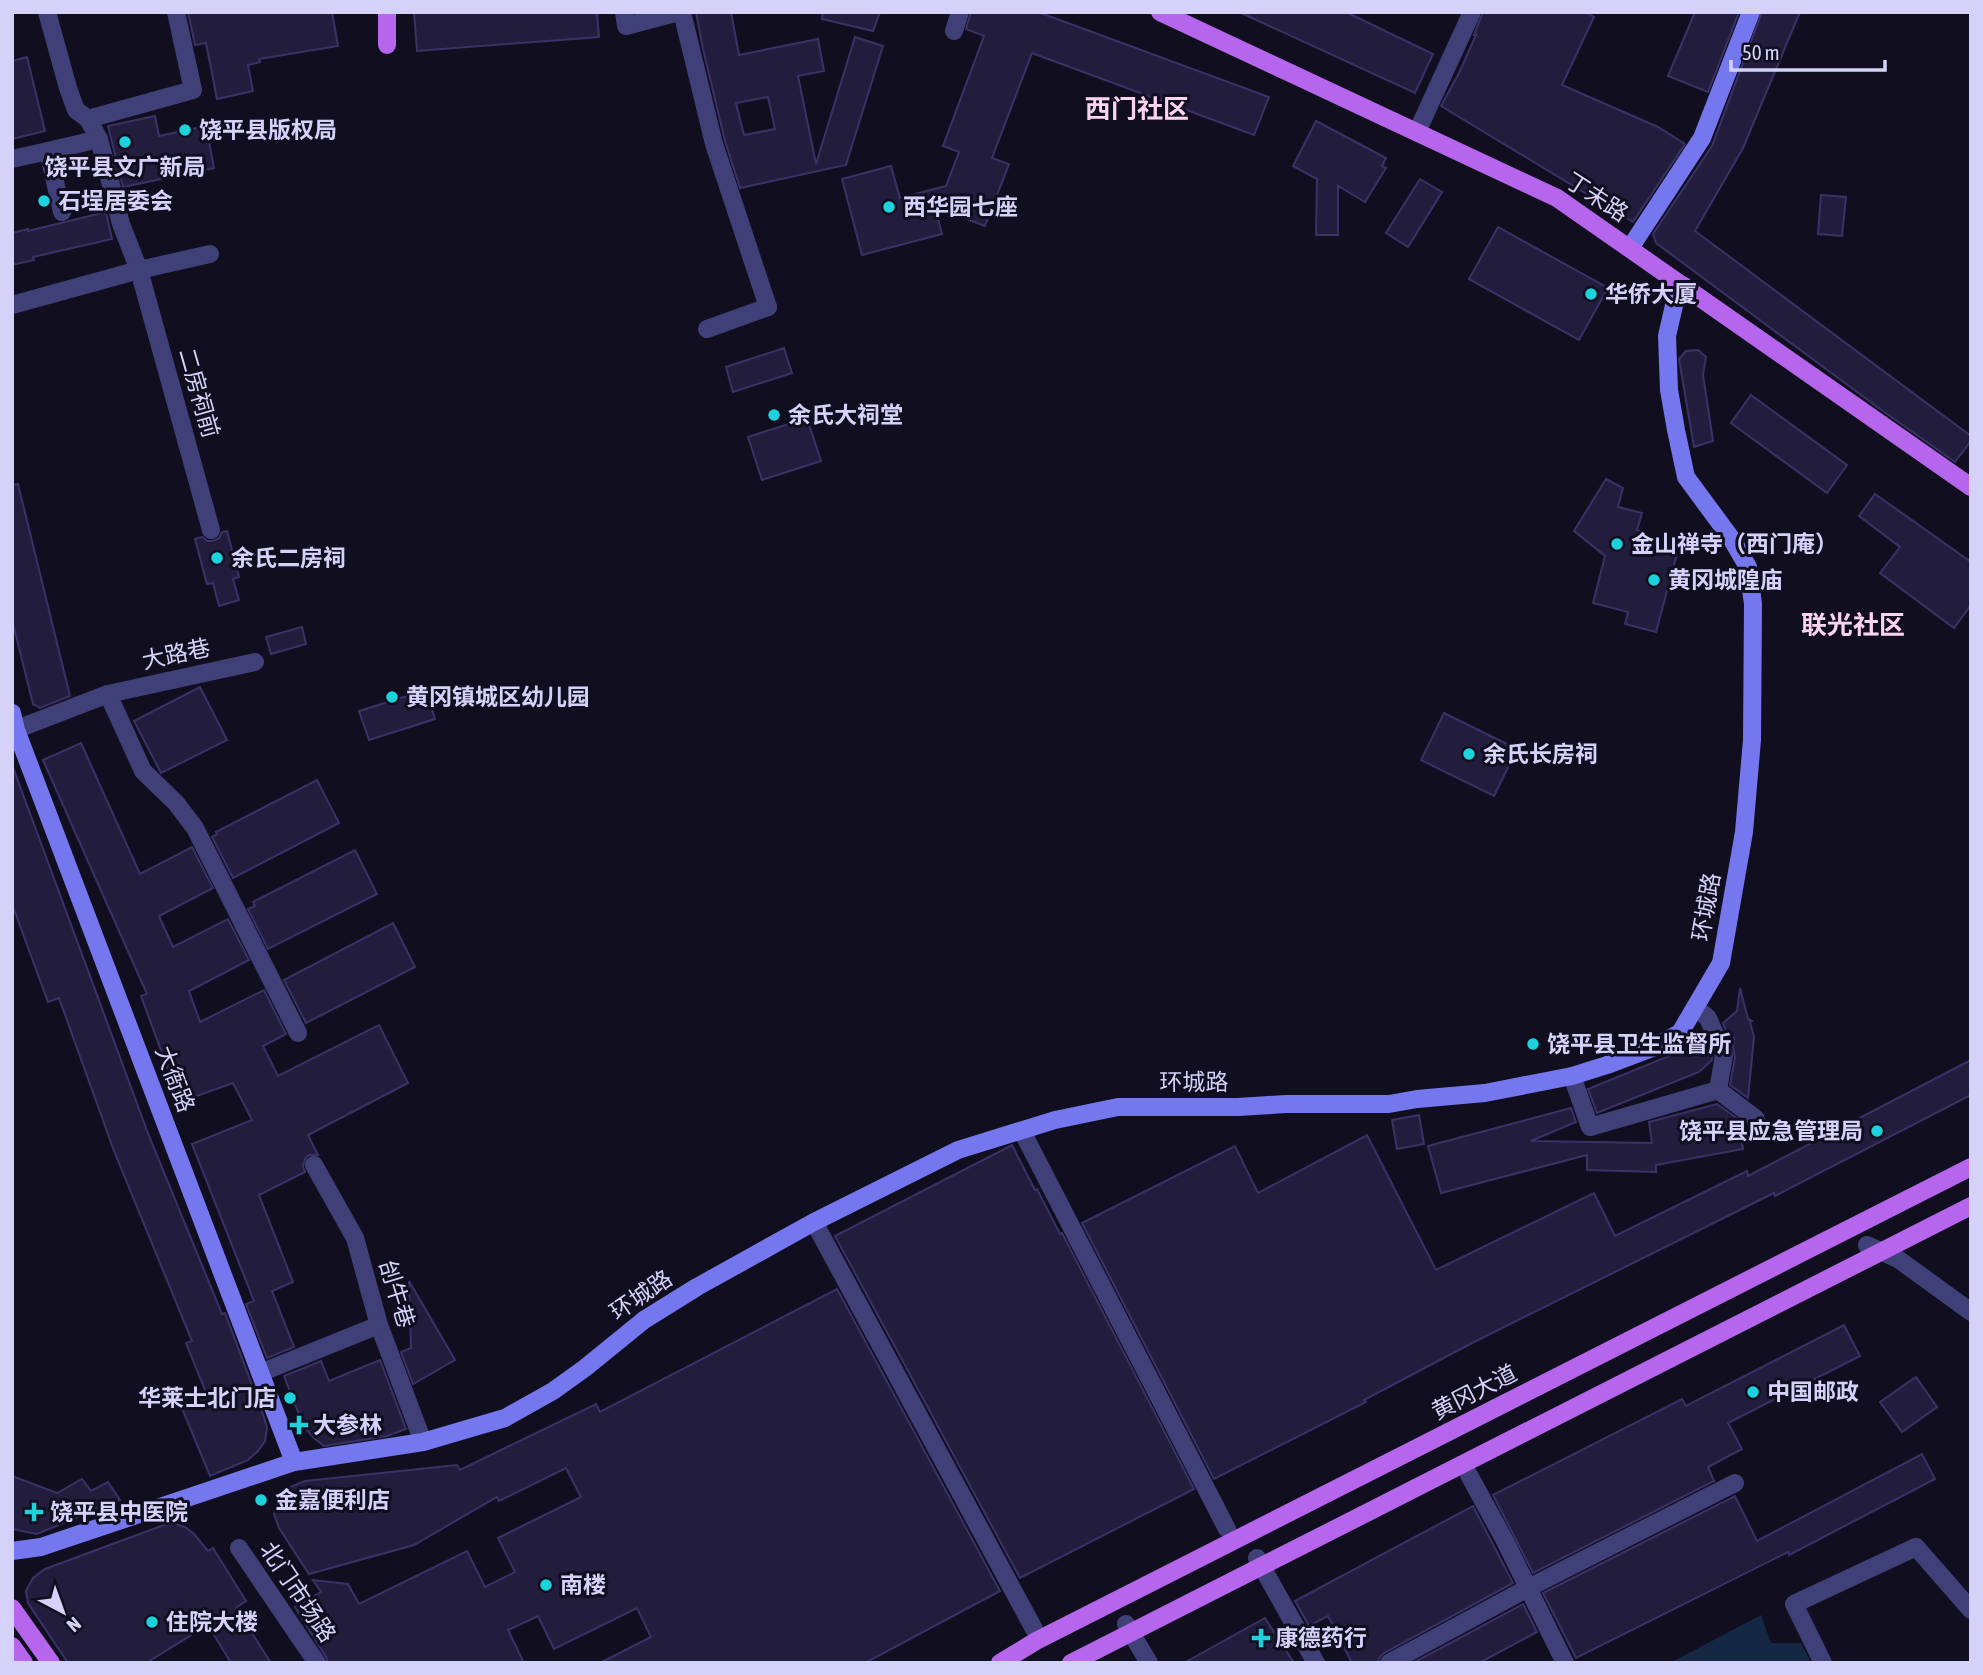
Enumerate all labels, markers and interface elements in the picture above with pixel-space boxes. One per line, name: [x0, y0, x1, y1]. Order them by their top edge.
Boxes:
scale bar: [1731, 28, 1885, 72]
text: 50 m: [1742, 40, 1780, 64]
district label: 西门社区: [1085, 94, 1189, 124]
place label: 饶平县版权局: [199, 117, 337, 143]
marker: 饶平县版权局: [177, 122, 193, 138]
marker: 饶平县文广新局: [117, 134, 133, 150]
place label: 饶平县文广新局: [45, 154, 206, 180]
street label: 丁未路: [1561, 167, 1633, 227]
place label: 石埕居委会: [58, 188, 173, 214]
marker: 石埕居委会: [36, 193, 52, 209]
place label: 西华园七座: [903, 194, 1018, 220]
marker: 西华园七座: [881, 199, 897, 215]
place label: 华侨大厦: [1605, 281, 1697, 307]
marker: 华侨大厦: [1583, 286, 1599, 302]
street label: 二房祠前: [174, 345, 224, 441]
place label: 余氏大祠堂: [788, 402, 903, 428]
marker: 余氏大祠堂: [766, 407, 782, 423]
place label: 金山禅寺（西门庵）: [1631, 531, 1838, 557]
marker: 金山禅寺（西门庵）: [1609, 536, 1625, 552]
place label: 余氏二房祠: [231, 545, 346, 571]
marker: 余氏二房祠: [209, 550, 225, 566]
place label: 黄冈城隍庙: [1668, 567, 1783, 593]
marker: 黄冈城隍庙: [1646, 572, 1662, 588]
district label: 联光社区: [1801, 610, 1905, 640]
street label: 大路巷: [140, 634, 212, 674]
place label: 黄冈镇城区幼儿园: [406, 684, 590, 710]
marker: 黄冈镇城区幼儿园: [384, 689, 400, 705]
place label: 余氏长房祠: [1483, 741, 1598, 767]
marker: 余氏长房祠: [1461, 746, 1477, 762]
street label: 环城路: [1687, 871, 1725, 943]
place label: 饶平县卫生监督所: [1547, 1031, 1731, 1057]
marker: 饶平县卫生监督所: [1525, 1036, 1541, 1052]
street label: 大衙路: [150, 1042, 200, 1116]
street label: 环城路: [1160, 1069, 1229, 1095]
place label: 饶平县应急管理局: [1679, 1118, 1863, 1144]
marker: 饶平县应急管理局: [1869, 1123, 1885, 1139]
street label: 刣牛巷: [374, 1257, 420, 1331]
street label: 环城路: [605, 1265, 677, 1325]
street label: 黄冈大道: [1427, 1360, 1521, 1424]
place label: 中国邮政: [1767, 1379, 1859, 1405]
marker: 中国邮政: [1745, 1384, 1761, 1400]
place label: 华莱士北门店: [138, 1385, 276, 1411]
marker: 华莱士北门店: [282, 1390, 298, 1406]
place label: 大参林: [313, 1412, 382, 1438]
marker: 大参林: [291, 1417, 307, 1433]
place label: 金嘉便利店: [275, 1487, 390, 1513]
marker: 金嘉便利店: [253, 1492, 269, 1508]
place label: 饶平县中医院: [50, 1499, 188, 1525]
marker: 饶平县中医院: [24, 1502, 44, 1522]
street label: 北门市场路: [255, 1537, 341, 1647]
place label: 南楼: [560, 1572, 606, 1598]
north arrow: [28, 1577, 98, 1647]
marker: 南楼: [538, 1577, 554, 1593]
place label: 住院大楼: [166, 1609, 258, 1635]
text: N: [63, 1613, 86, 1637]
marker: 住院大楼: [144, 1614, 160, 1630]
place label: 康德药行: [1275, 1625, 1367, 1651]
marker: 康德药行: [1253, 1630, 1269, 1646]

